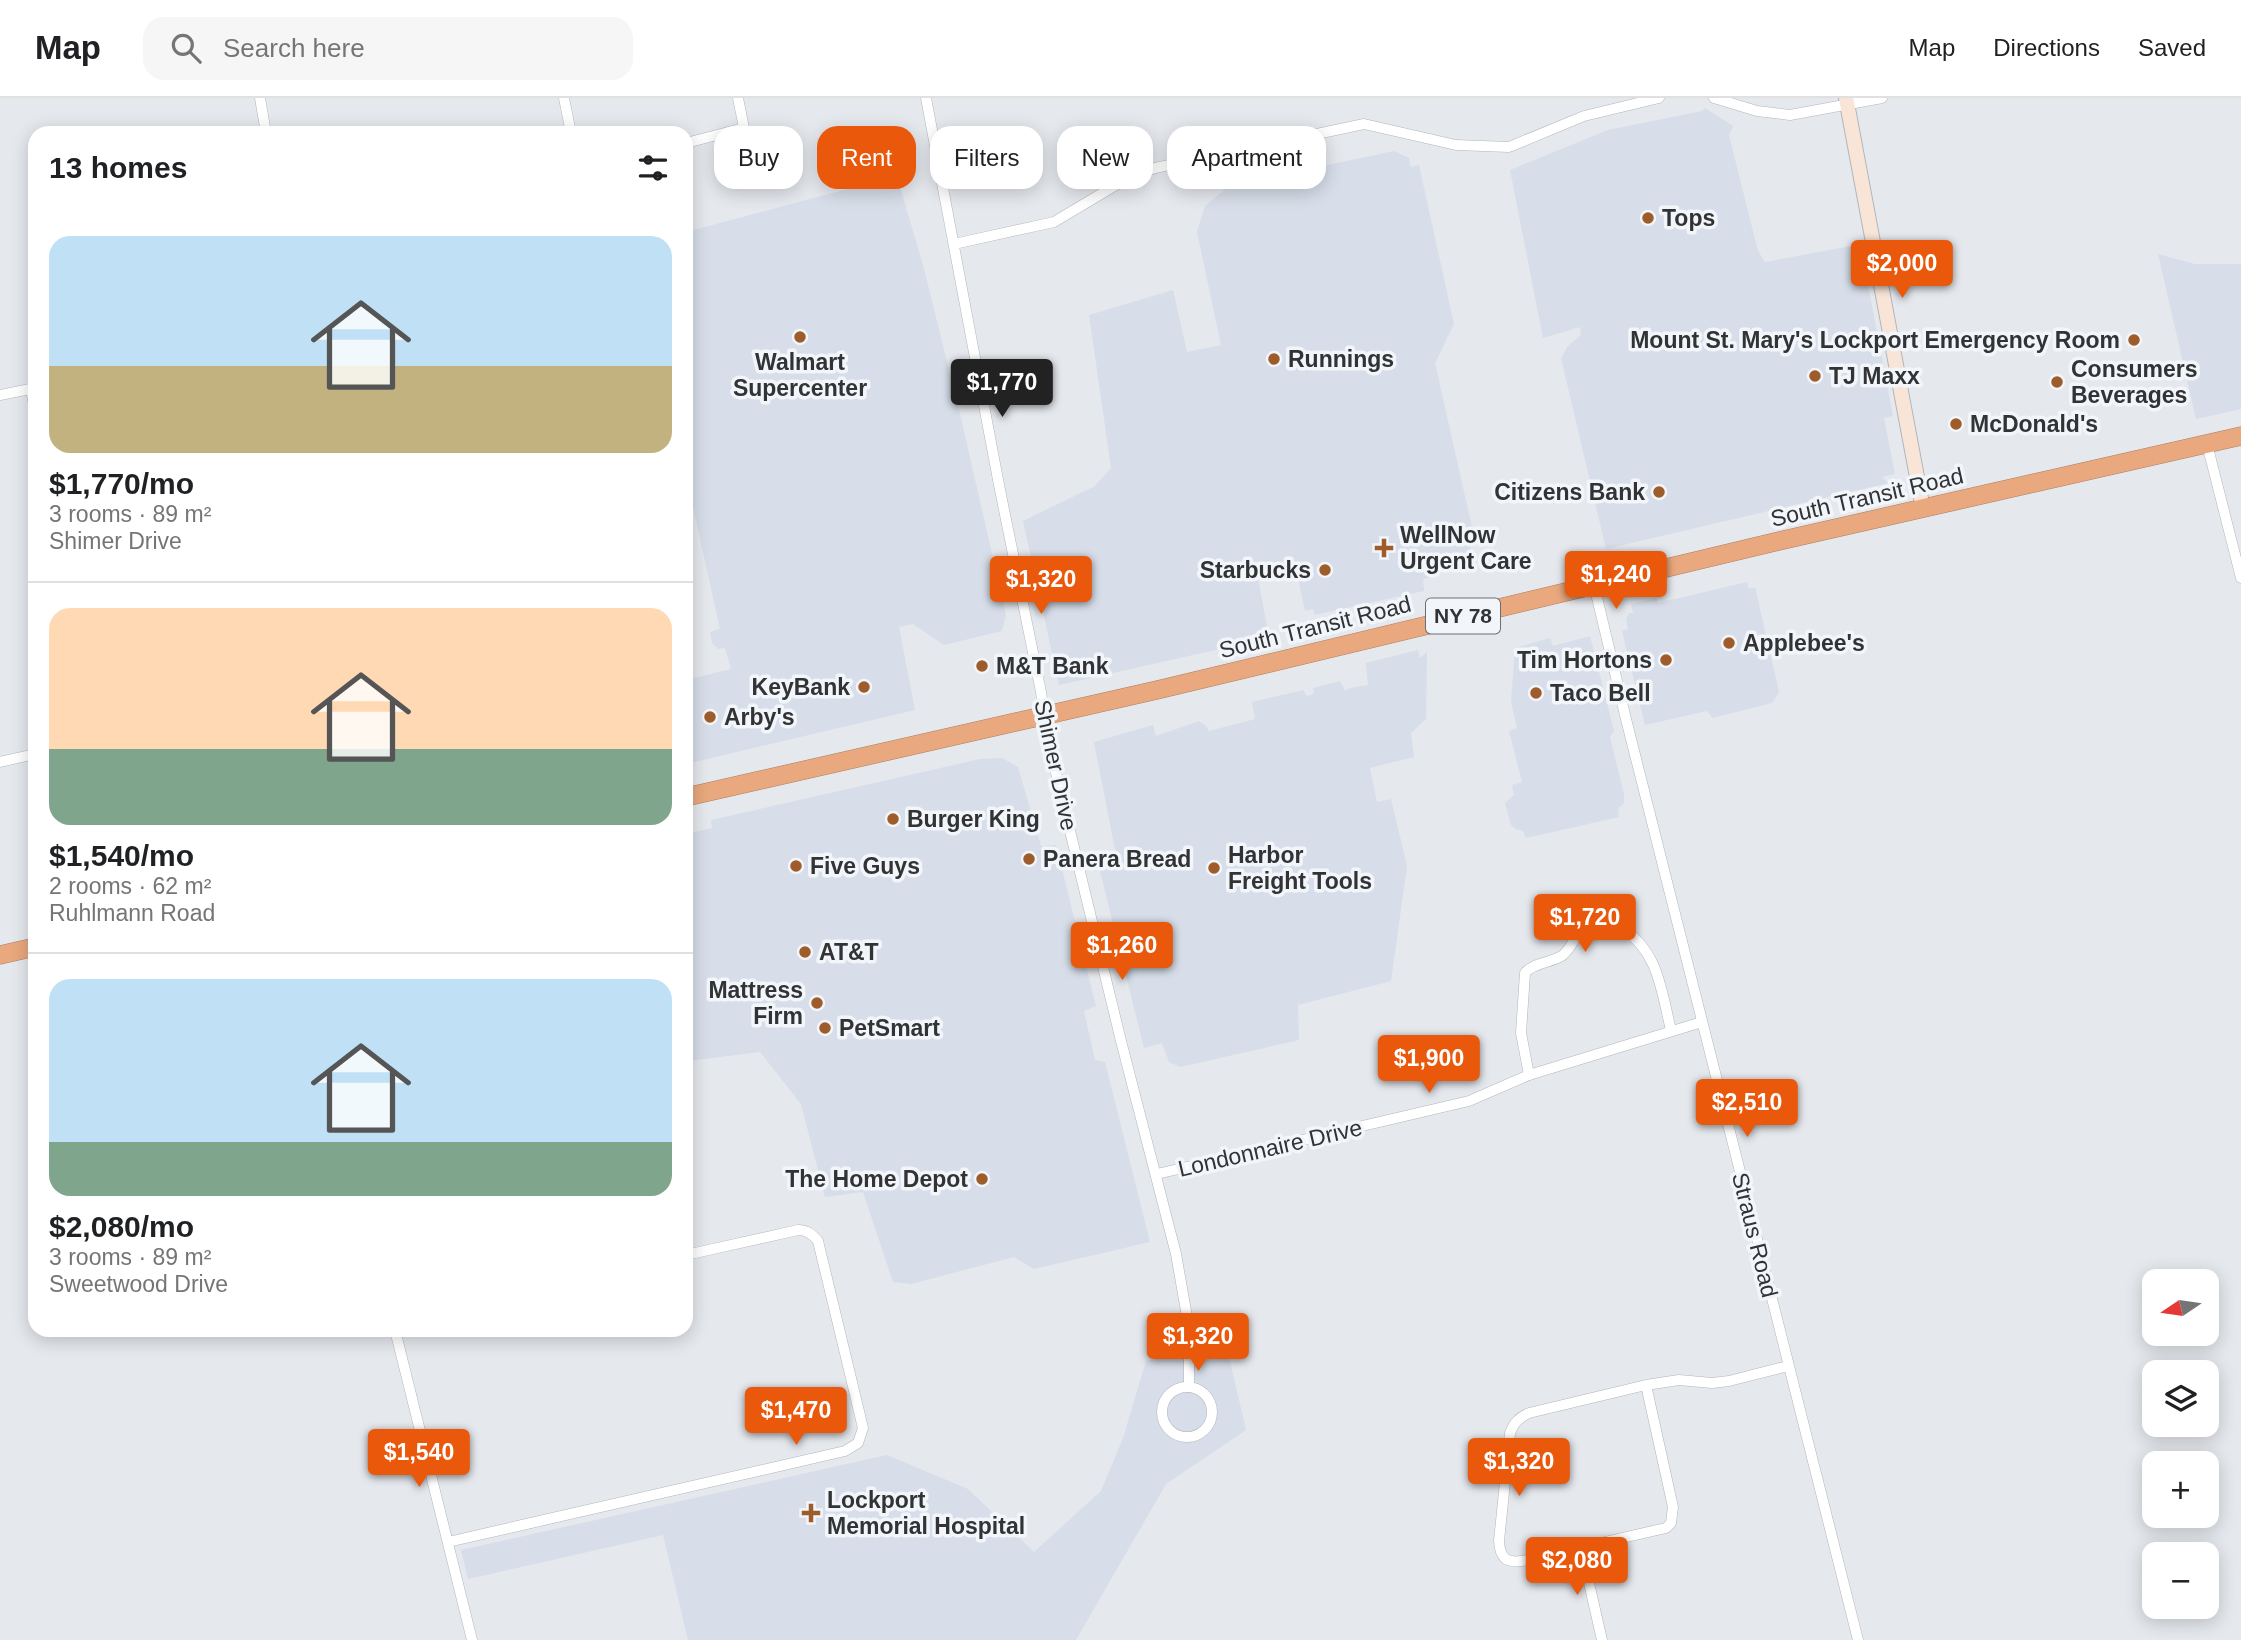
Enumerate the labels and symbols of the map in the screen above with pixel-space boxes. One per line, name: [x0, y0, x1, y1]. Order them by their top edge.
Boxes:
place label: Tops: [1662, 205, 1715, 231]
marker: Tops: [1640, 210, 1656, 226]
pin: $2,000: [1845, 240, 1959, 300]
place label: Mount St. Mary's Lockport Emergency Room: [1630, 327, 2120, 353]
marker: Walmart Supercenter: [792, 329, 808, 345]
marker: Mount St. Mary's Lockport Emergency Room: [2126, 332, 2142, 348]
place label: Runnings: [1288, 346, 1394, 372]
place label: Walmart Supercenter: [733, 349, 867, 401]
marker: Runnings: [1266, 351, 1282, 367]
place label: Consumers Beverages: [2071, 356, 2198, 408]
pin: $1,770: [945, 360, 1059, 419]
place label: TJ Maxx: [1829, 363, 1920, 389]
marker: TJ Maxx: [1807, 368, 1823, 384]
marker: Consumers Beverages: [2049, 374, 2065, 390]
place label: McDonald's: [1970, 411, 2098, 437]
marker: McDonald's: [1948, 416, 1964, 432]
street label: South Transit Road: [1768, 462, 1966, 532]
place label: Citizens Bank: [1494, 479, 1645, 505]
marker: Citizens Bank: [1651, 484, 1667, 500]
place label: WellNow Urgent Care: [1400, 522, 1532, 574]
marker: WellNow Urgent Care: [1374, 538, 1394, 558]
pin: $1,240: [1559, 552, 1673, 611]
pin: $1,320: [984, 556, 1098, 616]
place label: Starbucks: [1200, 557, 1311, 583]
marker: Starbucks: [1317, 562, 1333, 578]
street label: South Transit Road: [1216, 591, 1414, 663]
road number: NY 78: [1426, 598, 1500, 634]
place label: Applebee's: [1743, 630, 1865, 656]
marker: Applebee's: [1721, 635, 1737, 651]
place label: Tim Hortons: [1517, 647, 1652, 673]
marker: Tim Hortons: [1658, 652, 1674, 668]
place label: M&T Bank: [996, 653, 1109, 679]
marker: M&T Bank: [974, 658, 990, 674]
place label: KeyBank: [752, 674, 850, 700]
marker: KeyBank: [856, 679, 872, 695]
place label: Taco Bell: [1550, 680, 1651, 706]
marker: Taco Bell: [1528, 685, 1544, 701]
street label: Shimer Drive: [1029, 697, 1083, 833]
place label: Arby's: [724, 704, 795, 730]
marker: Arby's: [702, 709, 718, 725]
place label: Burger King: [907, 806, 1040, 832]
marker: Burger King: [885, 811, 901, 827]
place label: Harbor Freight Tools: [1228, 842, 1372, 894]
place label: Panera Bread: [1043, 846, 1191, 872]
marker: Panera Bread: [1021, 851, 1037, 867]
place label: Five Guys: [810, 853, 920, 879]
marker: Five Guys: [788, 858, 804, 874]
marker: Harbor Freight Tools: [1206, 860, 1222, 876]
pin: $1,720: [1528, 894, 1642, 954]
pin: $1,260: [1065, 922, 1179, 982]
place label: AT&T: [819, 939, 879, 965]
marker: AT&T: [797, 944, 813, 960]
place label: Mattress Firm: [708, 977, 803, 1029]
marker: Mattress Firm: [809, 995, 825, 1011]
place label: PetSmart: [839, 1015, 940, 1041]
marker: PetSmart: [817, 1020, 833, 1036]
pin: $1,900: [1372, 1035, 1486, 1095]
pin: $2,510: [1690, 1080, 1804, 1139]
street label: Londonnaire Drive: [1176, 1114, 1364, 1182]
place label: The Home Depot: [785, 1166, 968, 1192]
street label: Straus Road: [1727, 1170, 1783, 1300]
marker: The Home Depot: [974, 1171, 990, 1187]
north arrow: [2142, 1269, 2219, 1346]
pin: $1,320: [1141, 1314, 1255, 1373]
pin: $1,470: [739, 1388, 853, 1447]
pin: $1,540: [362, 1430, 476, 1489]
pin: $1,320: [1462, 1438, 1576, 1498]
place label: Lockport Memorial Hospital: [827, 1487, 1025, 1539]
marker: Lockport Memorial Hospital: [801, 1503, 821, 1523]
pin: $2,080: [1520, 1538, 1634, 1597]

